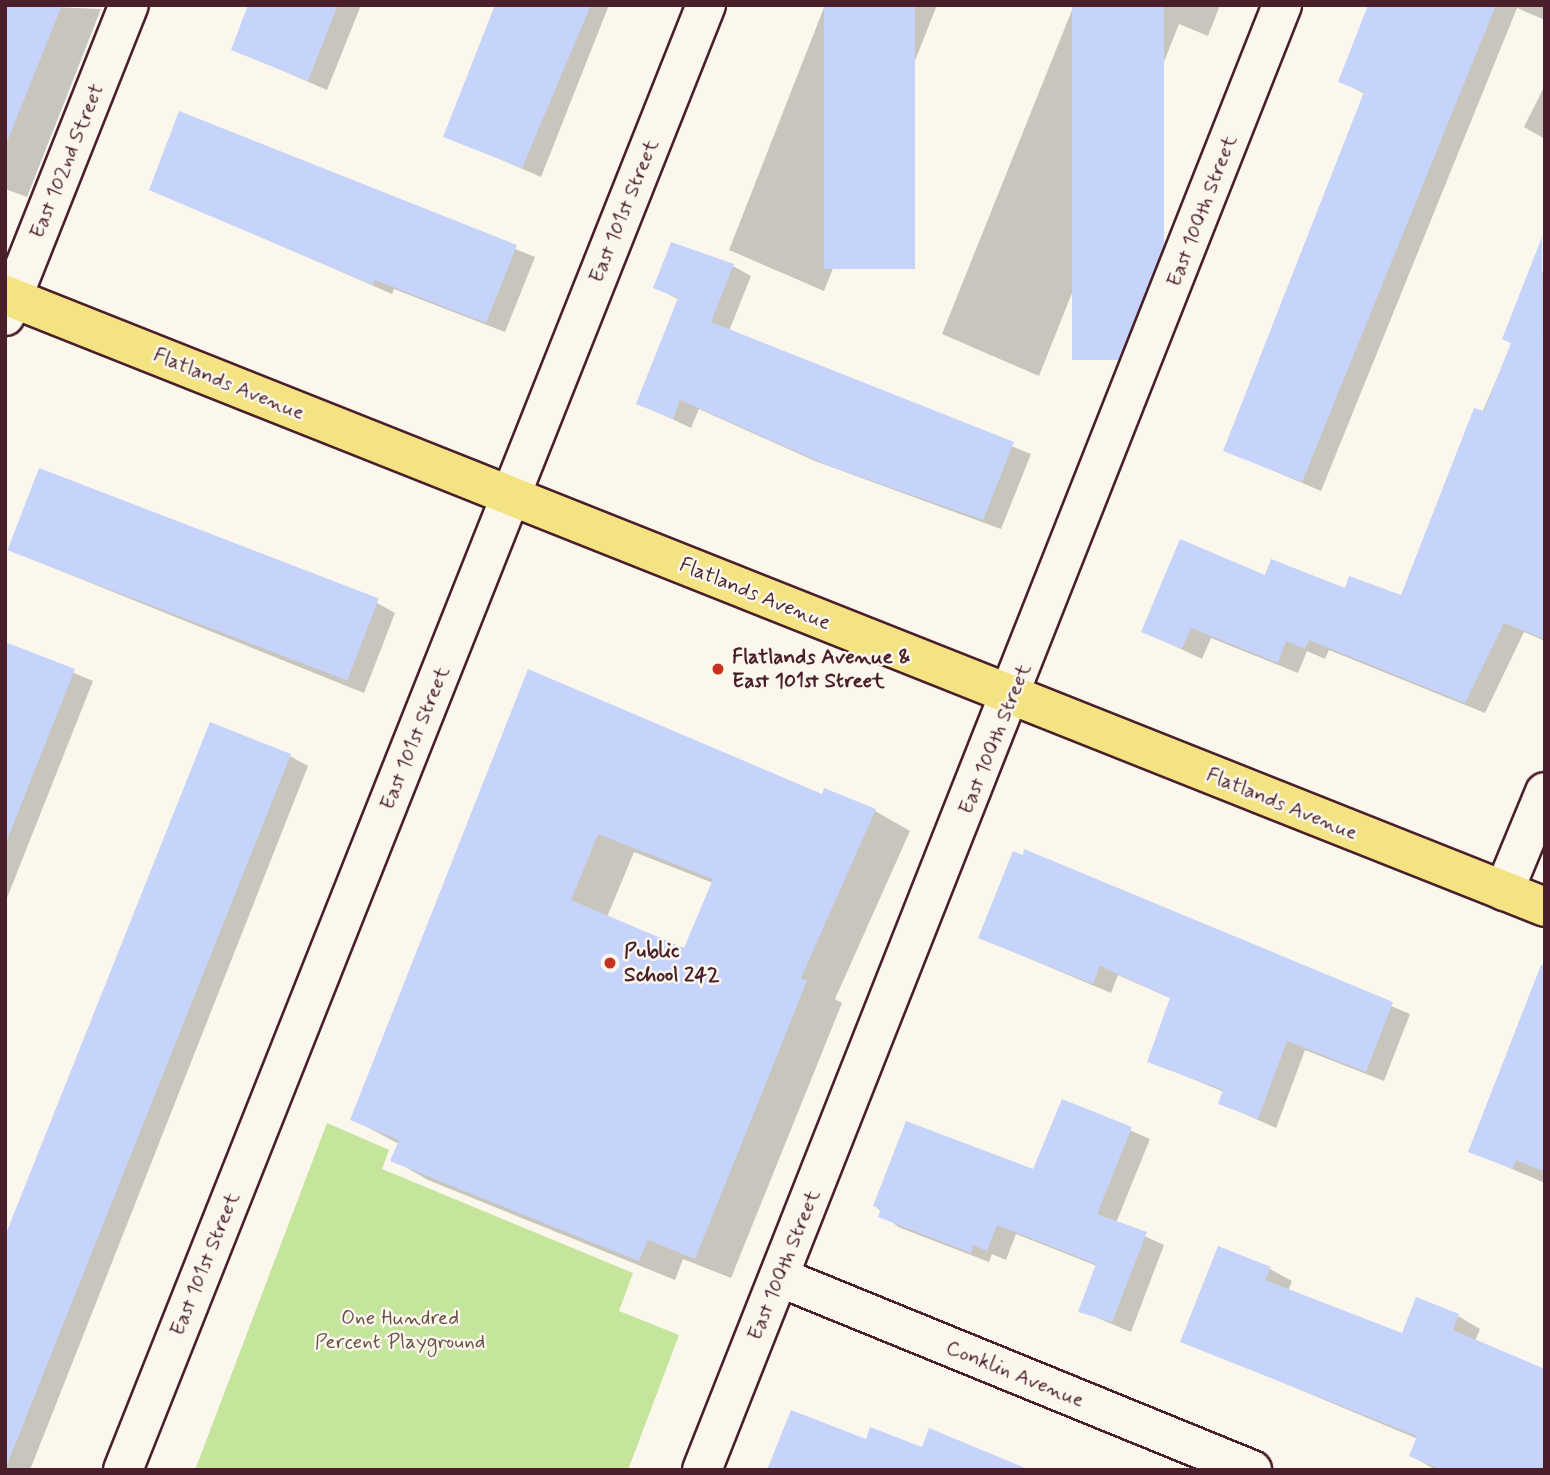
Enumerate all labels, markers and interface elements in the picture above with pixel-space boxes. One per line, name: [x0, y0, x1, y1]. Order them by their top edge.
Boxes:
street label: East 102nd Street: [25, 80, 109, 242]
street label: East 100th Street: [1162, 132, 1242, 290]
street label: East 101st Street: [584, 136, 664, 286]
street label: Flatlands Avenue: [152, 343, 306, 425]
street label: Flatlands Avenue: [678, 553, 832, 635]
place label: Flatlands Avenue & East 101st Street: [732, 644, 905, 694]
street label: East 100th Street: [953, 660, 1037, 818]
marker: Flatlands Avenue & East 101st Street: [710, 661, 726, 677]
street label: East 101st Street: [375, 663, 455, 813]
street label: Flatlands Avenue: [1205, 763, 1359, 845]
place label: Public School 242: [624, 938, 720, 988]
marker: Public School 242: [602, 955, 618, 971]
street label: East 100th Street: [742, 1186, 826, 1344]
street label: East 101st Street: [165, 1189, 245, 1339]
park label: One Hundred Percent Playground: [317, 1305, 483, 1355]
street label: Conklin Avenue: [945, 1336, 1085, 1412]

